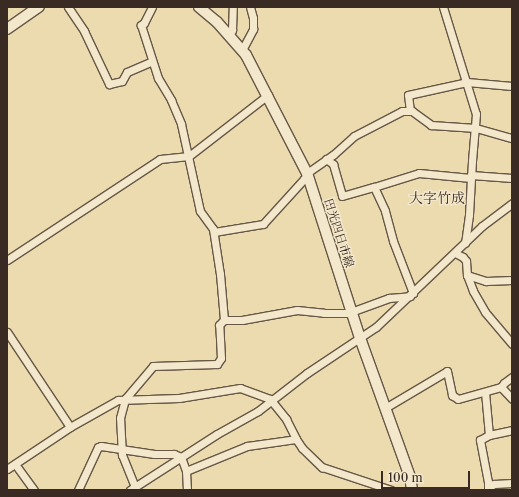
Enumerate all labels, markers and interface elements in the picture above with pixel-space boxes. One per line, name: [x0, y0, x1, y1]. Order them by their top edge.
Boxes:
district label: 大字竹成: [409, 190, 465, 206]
street label: 田光四日市線: [321, 197, 357, 269]
scale bar: [383, 463, 472, 489]
text: 100 m: [388, 470, 423, 485]

